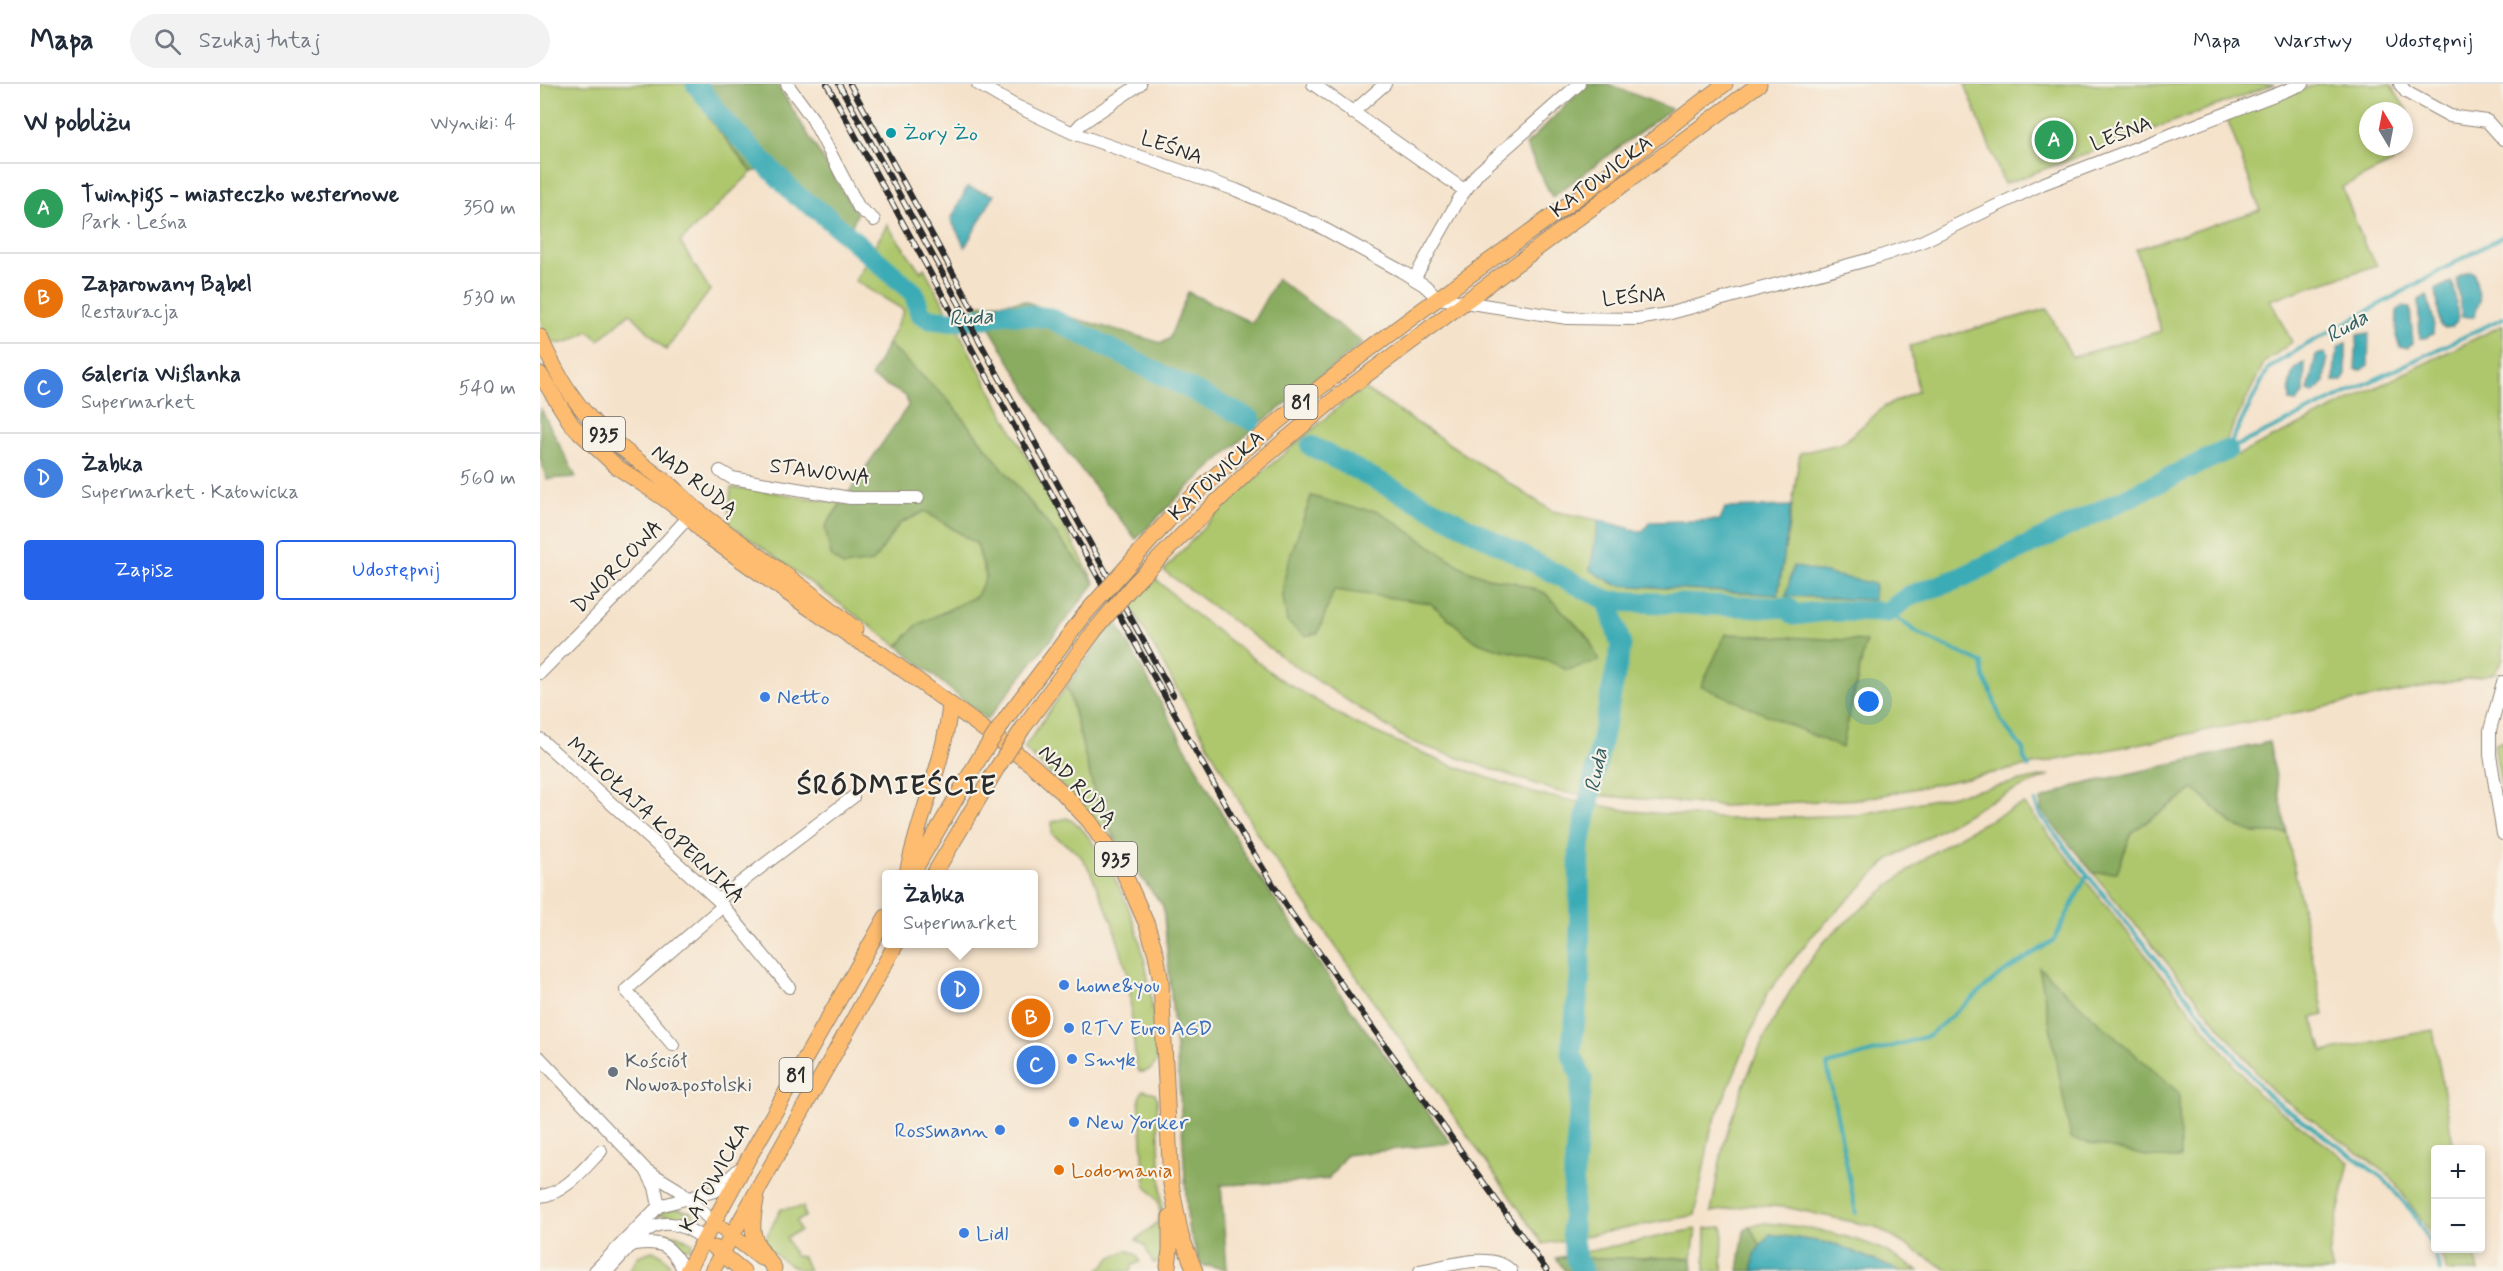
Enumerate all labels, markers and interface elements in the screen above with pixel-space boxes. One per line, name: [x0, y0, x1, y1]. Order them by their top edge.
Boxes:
search box: [130, 14, 550, 68]
text: Mapa: [30, 23, 94, 60]
icon: search: [151, 25, 184, 58]
text: Szukaj tutaj: [199, 27, 320, 55]
text: Mapa: [2193, 27, 2241, 55]
text: Warstwy: [2274, 27, 2352, 55]
text: Udostępnij: [2385, 27, 2473, 55]
north arrow: [2359, 102, 2413, 156]
text: W pobliżu: [24, 106, 130, 140]
street label: LEŚNA: [2086, 109, 2156, 158]
text: Wyniki: 4: [430, 110, 516, 137]
pin: A: [2034, 118, 2074, 162]
place label: Żory Żo: [903, 120, 978, 148]
street label: LEŚNA: [1137, 124, 1206, 172]
marker: Żory Żo: [884, 126, 898, 140]
street label: KATOWICKA: [1545, 129, 1659, 225]
text: Twinpigs - miasteczko westernowe: [81, 181, 399, 209]
text: A: [37, 195, 50, 222]
text: 350 m: [463, 195, 516, 222]
text: Park · Leśna: [81, 209, 187, 236]
text: Zaparowany Bąbel: [81, 271, 252, 299]
street label: LEŚNA: [1601, 280, 1667, 314]
text: B: [37, 285, 50, 312]
text: 530 m: [462, 285, 516, 312]
text: Restauracja: [81, 299, 179, 326]
water label: Ruda: [948, 302, 995, 334]
water label: Ruda: [2321, 303, 2374, 350]
text: Galeria Wiślanka: [81, 361, 241, 389]
text: C: [36, 375, 51, 402]
text: 540 m: [459, 375, 516, 402]
road number: 81: [1284, 385, 1317, 419]
text: Supermarket: [81, 389, 195, 416]
road number: 935: [583, 417, 625, 451]
street label: KATOWICKA: [1163, 424, 1271, 527]
street label: NAD RUDĄ: [645, 438, 744, 524]
text: Żabka: [81, 451, 143, 479]
street label: STAWOWA: [768, 452, 872, 492]
text: D: [37, 465, 50, 492]
text: 560 m: [460, 465, 516, 492]
text: Supermarket · Katowicka: [81, 479, 299, 506]
street label: DWORCOWA: [566, 514, 670, 620]
button: Zapisz: [24, 540, 264, 600]
button: Udostępnij: [276, 540, 516, 600]
place label: Netto: [777, 684, 830, 712]
your location: [1854, 687, 1883, 716]
marker: Netto: [758, 690, 772, 704]
street label: MIKOŁAJA KOPERNIKA: [560, 731, 750, 911]
street label: NAD RUDĄ: [1032, 739, 1123, 832]
water label: Ruda: [1579, 746, 1615, 795]
district label: ŚRÓDMIEŚCIE: [797, 769, 997, 804]
road number: 935: [1095, 842, 1137, 876]
popup: [882, 870, 1038, 948]
text: Żabka: [903, 882, 965, 910]
text: Supermarket: [903, 910, 1017, 937]
pin: D: [940, 968, 980, 1012]
place label: home&you: [1076, 972, 1160, 1000]
marker: home&you: [1057, 978, 1071, 992]
pin: B: [1012, 996, 1050, 1040]
place label: RTV Euro AGD: [1081, 1015, 1212, 1043]
marker: RTV Euro AGD: [1062, 1021, 1076, 1035]
pin: C: [1016, 1042, 1056, 1088]
place label: Smyk: [1084, 1046, 1136, 1074]
place label: Kościół Nowoapostolski: [625, 1047, 752, 1099]
marker: Smyk: [1065, 1052, 1079, 1066]
road number: 81: [780, 1058, 812, 1092]
marker: Kościół Nowoapostolski: [606, 1065, 620, 1079]
place label: New Yorker: [1086, 1109, 1189, 1137]
marker: New Yorker: [1067, 1115, 1081, 1129]
place label: Rossmann: [895, 1117, 989, 1145]
street label: KATOWICKA: [673, 1118, 757, 1237]
marker: Rossmann: [993, 1123, 1007, 1137]
map controls: [2431, 1145, 2485, 1253]
button: +: [2431, 1145, 2485, 1199]
place label: Lodomania: [1071, 1157, 1173, 1185]
marker: Lodomania: [1052, 1163, 1066, 1177]
button: −: [2431, 1199, 2485, 1253]
place label: Lidl: [976, 1220, 1008, 1248]
marker: Lidl: [957, 1226, 971, 1240]

